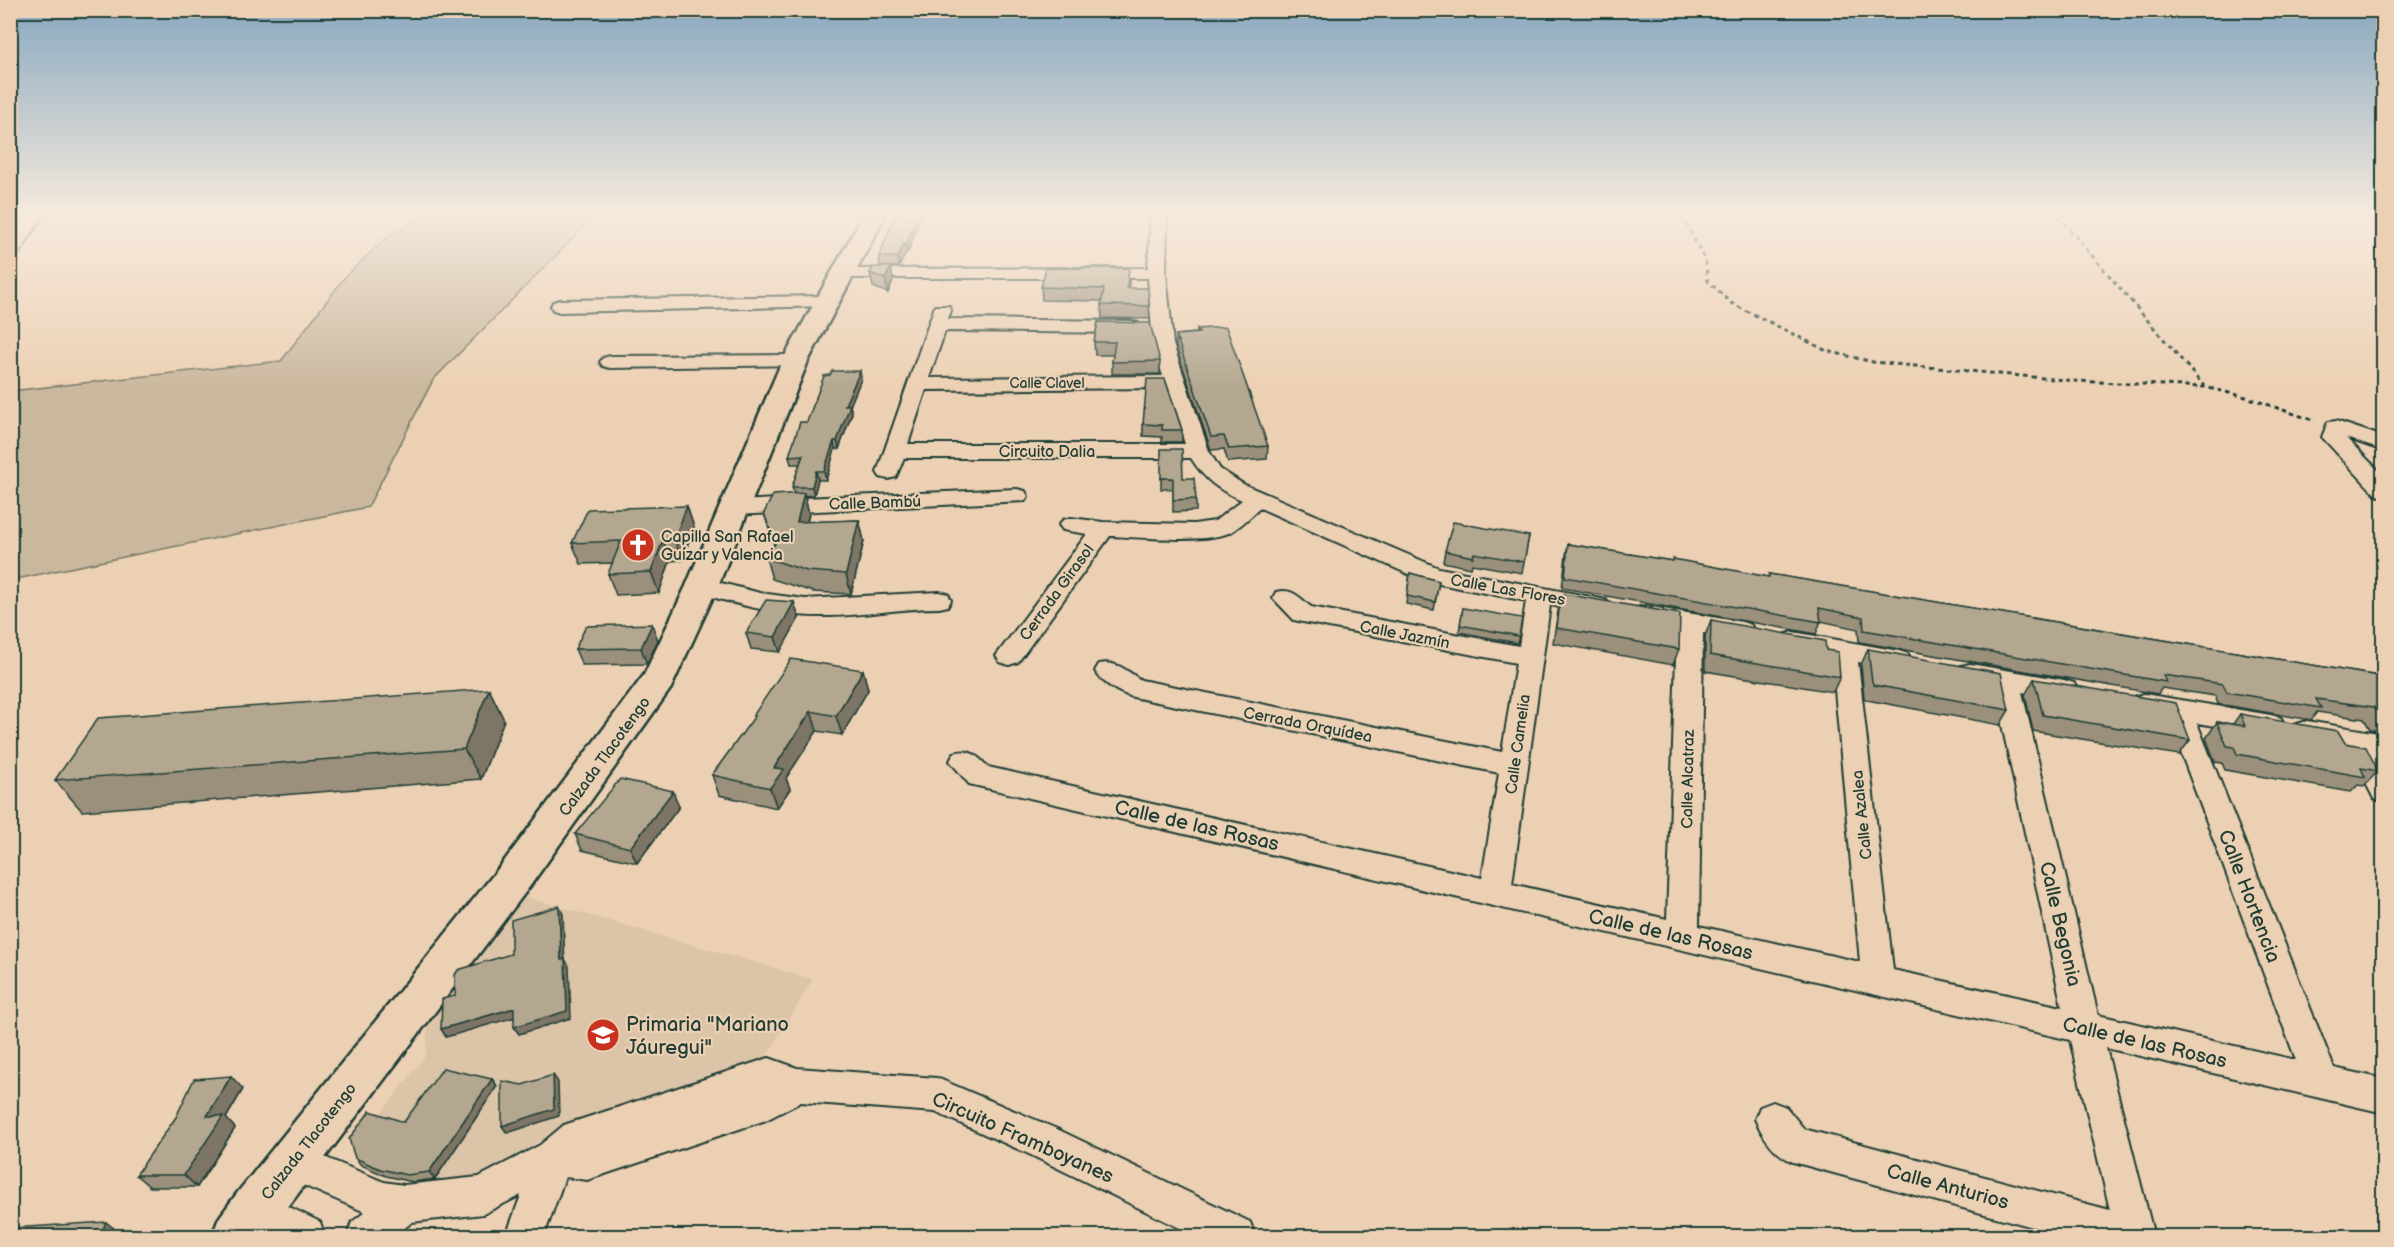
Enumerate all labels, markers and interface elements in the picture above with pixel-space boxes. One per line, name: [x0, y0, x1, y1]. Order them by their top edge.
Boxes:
street label: Calle Clavel: [1010, 375, 1085, 392]
street label: Circuito Dalia: [999, 443, 1095, 462]
street label: Calle Bambú: [829, 492, 922, 515]
church icon: Capilla San Rafael Guízar y Valencia: [620, 527, 656, 563]
place label: Capilla San Rafael Guízar y Valencia: [661, 528, 794, 565]
street label: Cerrada Girasol: [1016, 541, 1099, 645]
street label: Calle Las Flores: [1449, 571, 1567, 610]
street label: Calle Jazmín: [1358, 617, 1451, 653]
street label: Calzada Tlacotengo: [556, 693, 655, 820]
street label: Calle Camelia: [1502, 693, 1535, 795]
street label: Cerrada Orquídea: [1242, 704, 1374, 747]
street label: Calle Alcatraz: [1678, 729, 1699, 829]
street label: Calle Azalea: [1848, 769, 1877, 860]
street label: Calle de las Rosas: [1112, 795, 1281, 857]
street label: Calle Hortencia: [2213, 827, 2285, 966]
street label: Calle Begonia: [2034, 859, 2086, 989]
street label: Calle de las Rosas: [1586, 904, 1755, 966]
street label: Calle de las Rosas: [2060, 1012, 2229, 1074]
place label: Primaria "Mariano Jáuregui": [626, 1013, 789, 1060]
school or university icon: Primaria "Mariano Jáuregui": [585, 1017, 621, 1053]
street label: Calzada Tlacotengo: [258, 1080, 361, 1204]
street label: Circuito Framboyanes: [928, 1087, 1117, 1189]
street label: Calle Anturios: [1884, 1159, 2012, 1215]

